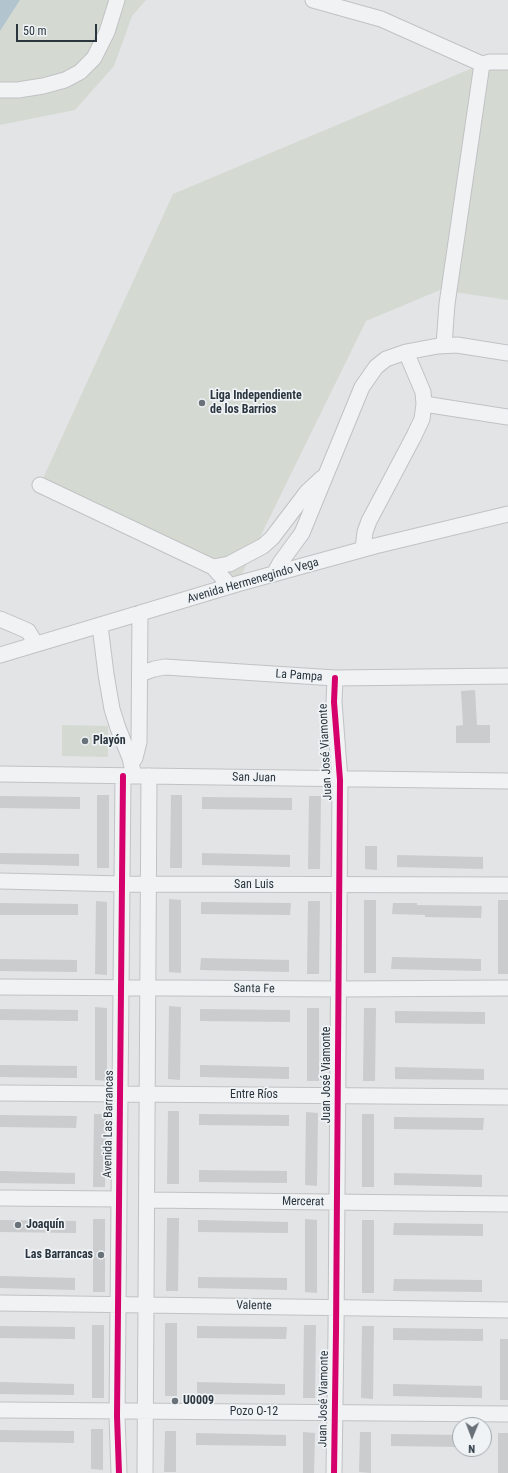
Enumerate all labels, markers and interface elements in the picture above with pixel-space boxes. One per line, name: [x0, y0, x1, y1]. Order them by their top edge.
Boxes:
scale bar: [18, 16, 99, 42]
text: 50 m: [23, 24, 47, 38]
place label: Liga Independiente de los Barrios: [210, 389, 302, 417]
marker: Liga Independiente de los Barrios: [197, 398, 207, 408]
street label: Avenida Hermenegindo Vega: [186, 555, 320, 607]
street label: La Pampa: [275, 667, 323, 685]
street label: Juan José Viamonte: [316, 703, 336, 801]
place label: Playón: [93, 734, 126, 748]
marker: Playón: [80, 736, 90, 746]
street label: San Juan: [232, 770, 276, 786]
street label: San Luis: [234, 878, 274, 892]
street label: Santa Fe: [233, 981, 275, 997]
street label: Juan José Viamonte: [320, 1027, 334, 1123]
street label: Avenida Las Barrancas: [101, 1070, 117, 1178]
street label: Entre Ríos: [230, 1088, 278, 1102]
street label: Mercerat: [282, 1194, 324, 1210]
place label: Joaquín: [26, 1218, 64, 1232]
marker: Joaquín: [13, 1220, 23, 1230]
place label: Las Barrancas: [25, 1248, 93, 1262]
marker: Las Barrancas: [96, 1250, 106, 1260]
street label: Valente: [236, 1298, 272, 1314]
street label: Juan José Viamonte: [316, 1350, 332, 1448]
place label: U0009: [183, 1394, 214, 1408]
marker: U0009: [170, 1396, 180, 1406]
street label: Pozo O-12: [230, 1405, 278, 1419]
north arrow: [452, 1417, 492, 1457]
text: N: [468, 1442, 475, 1455]

